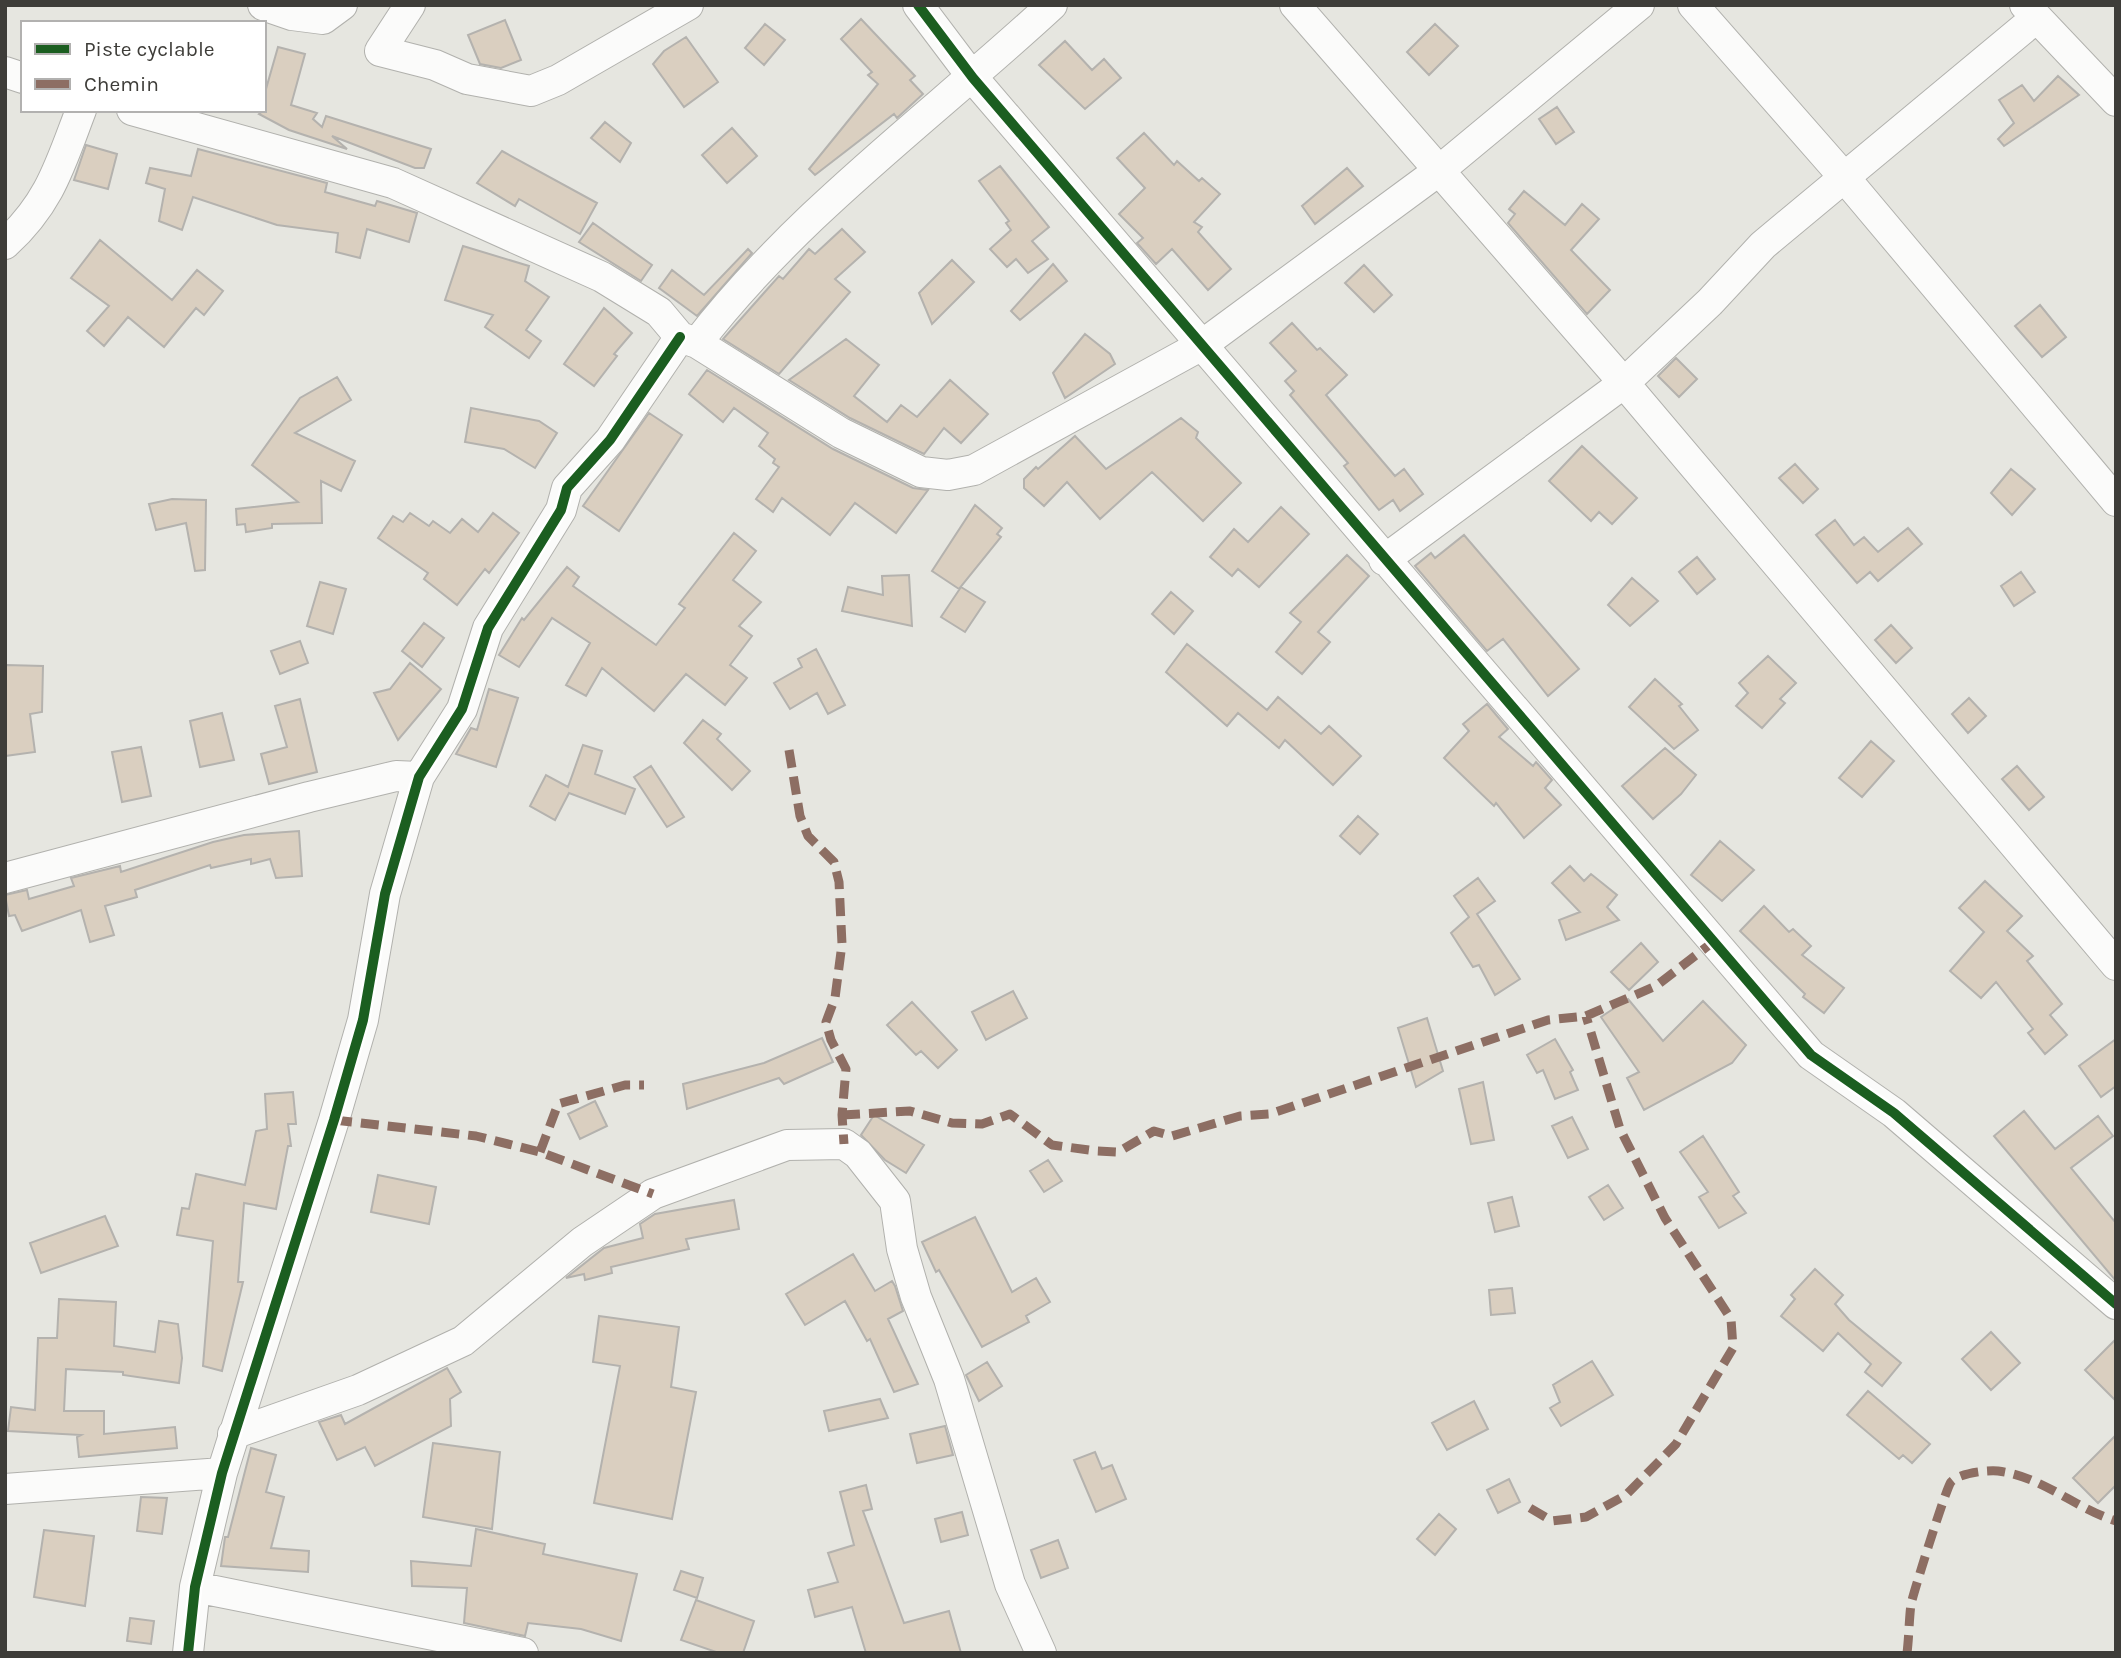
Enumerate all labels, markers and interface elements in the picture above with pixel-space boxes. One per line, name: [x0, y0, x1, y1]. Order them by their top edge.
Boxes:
legend: [21, 21, 266, 112]
text: Piste cyclable: [84, 37, 215, 61]
text: Chemin: [84, 72, 159, 96]

